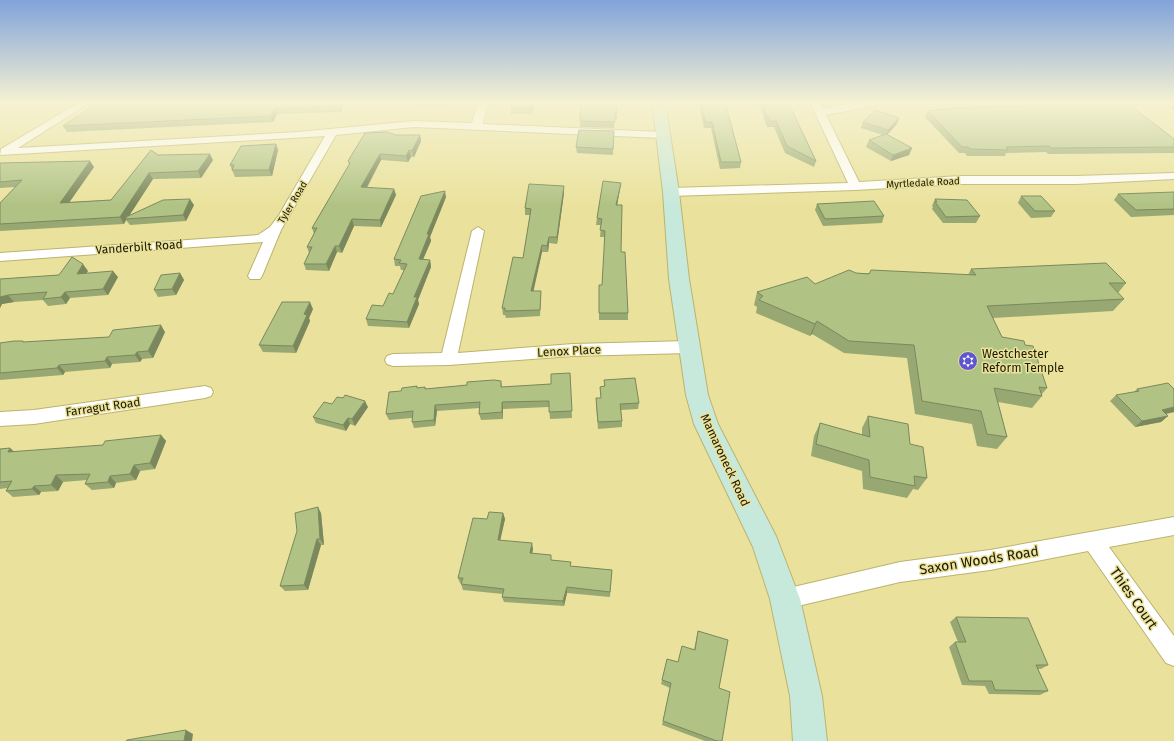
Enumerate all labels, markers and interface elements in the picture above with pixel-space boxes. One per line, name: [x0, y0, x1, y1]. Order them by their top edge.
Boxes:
street label: Myrtledale Road: [886, 175, 960, 191]
street label: Tyler Road: [275, 179, 310, 226]
street label: Vanderbilt Road: [95, 237, 183, 257]
street label: Lenox Place: [537, 342, 601, 360]
place label: Westchester Reform Temple: [982, 347, 1064, 375]
synagogue icon: Westchester Reform Temple: [957, 350, 979, 372]
street label: Farragut Road: [65, 395, 141, 419]
street label: Mamaroneck Road: [697, 412, 753, 508]
street label: Saxon Woods Road: [918, 543, 1040, 578]
street label: Thies Court: [1106, 564, 1162, 633]

